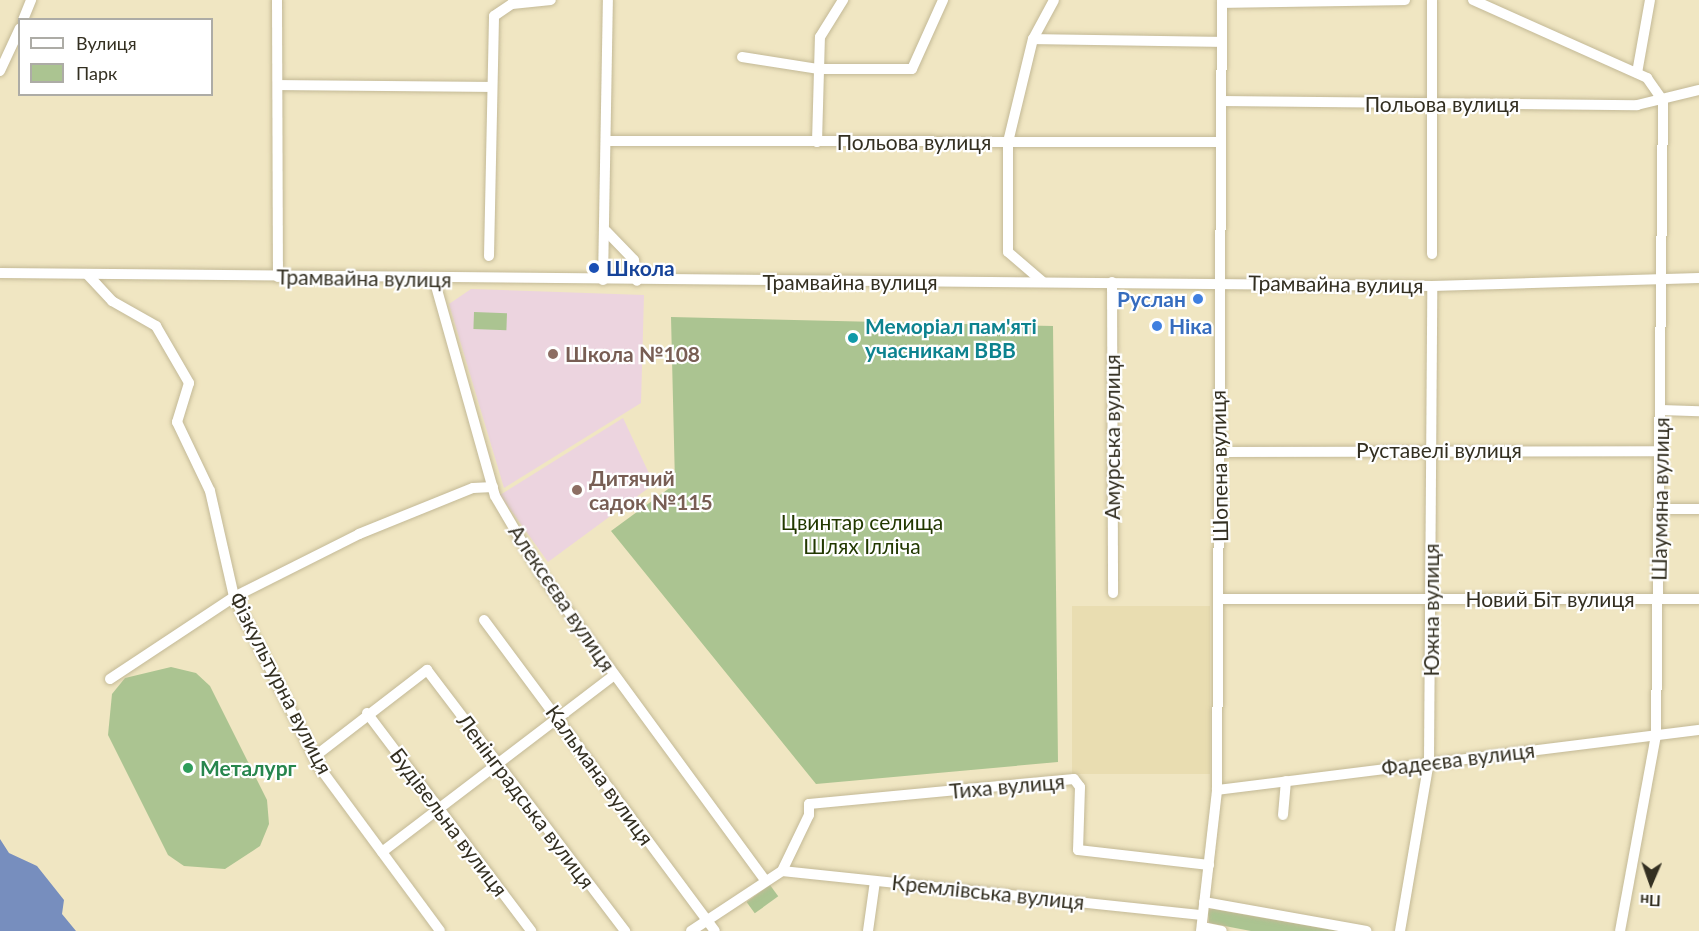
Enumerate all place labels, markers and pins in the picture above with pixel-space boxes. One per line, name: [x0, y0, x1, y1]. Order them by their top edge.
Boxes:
place label: Школа: [606, 255, 675, 281]
marker: Школа: [587, 261, 601, 275]
place label: Руслан: [1117, 286, 1186, 312]
marker: Руслан: [1191, 292, 1205, 306]
place label: Меморіал пам'яті учасникам ВВВ: [865, 313, 1037, 363]
place label: Ніка: [1169, 313, 1212, 339]
marker: Ніка: [1150, 319, 1164, 333]
marker: Меморіал пам'яті учасникам ВВВ: [846, 331, 860, 345]
place label: Школа №108: [565, 341, 700, 367]
marker: Школа №108: [546, 347, 560, 361]
place label: Дитячий садок №115: [589, 465, 713, 515]
marker: Дитячий садок №115: [570, 483, 584, 497]
place label: Металург: [200, 755, 296, 781]
marker: Металург: [181, 761, 195, 775]

